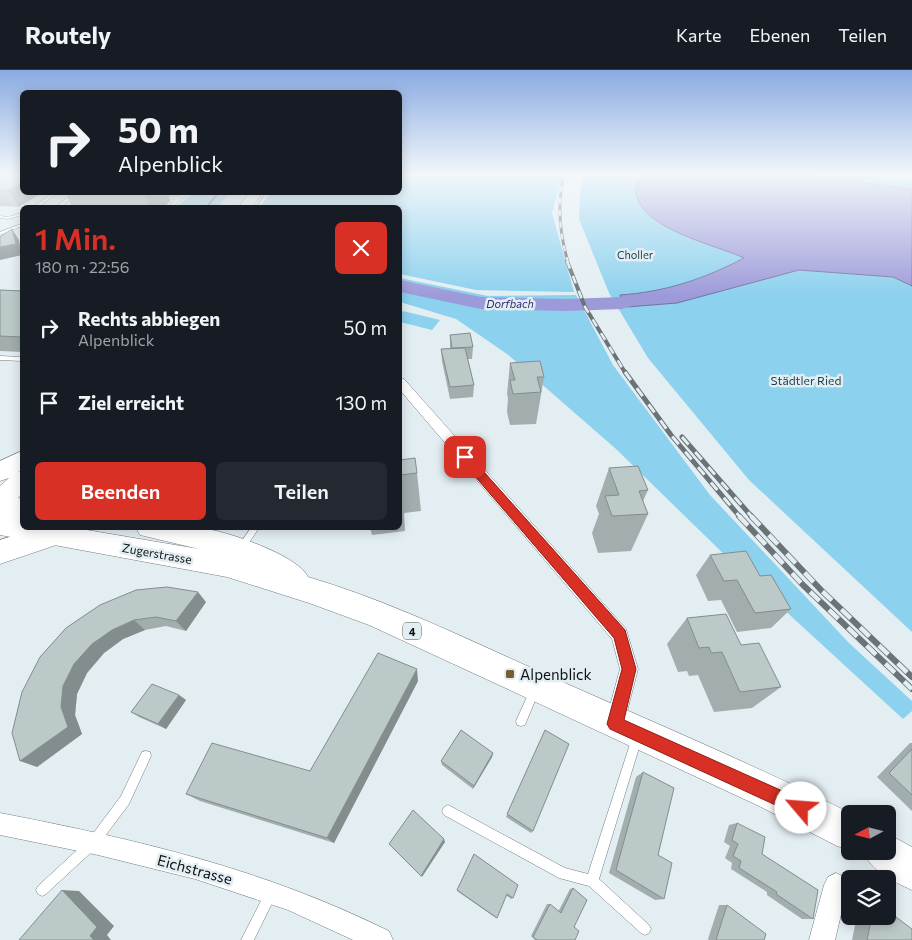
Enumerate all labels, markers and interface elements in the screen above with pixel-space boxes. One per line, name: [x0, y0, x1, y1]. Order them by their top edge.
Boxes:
text: Routely: [25, 20, 111, 49]
text: Karte: [676, 24, 721, 46]
text: Ebenen: [749, 24, 810, 46]
text: Teilen: [838, 24, 887, 46]
text: 50 m: [118, 107, 199, 150]
icon: right: [35, 110, 100, 175]
text: Alpenblick: [118, 150, 223, 177]
text: 1 Min.: [35, 219, 116, 256]
button: close: [335, 222, 387, 274]
park label: Choller: [617, 248, 654, 261]
text: 180 m · 22:56: [35, 257, 129, 276]
water label: Dorfbach: [486, 297, 534, 310]
text: Rechts abbiegen: [78, 307, 220, 330]
icon: right: [35, 314, 63, 342]
text: 50 m: [343, 316, 387, 339]
text: Alpenblick: [78, 330, 154, 349]
park label: Städtler Ried: [771, 373, 841, 387]
icon: arrive: [35, 389, 63, 417]
text: Ziel erreicht: [78, 391, 184, 414]
text: 130 m: [335, 391, 387, 414]
pin: [444, 436, 486, 478]
icon: arrive: [451, 443, 479, 471]
button: Beenden: [35, 462, 206, 520]
button: Teilen: [216, 462, 387, 520]
street label: Zugerstrasse: [121, 540, 193, 566]
road number: 4: [403, 622, 421, 640]
place label: Alpenblick: [520, 665, 592, 683]
marker: Alpenblick: [504, 668, 516, 680]
position arrow: [774, 781, 826, 833]
north arrow: [841, 805, 896, 860]
map controls: [841, 805, 896, 925]
street label: Eichstrasse: [156, 850, 235, 888]
button: layers: [841, 870, 896, 925]

